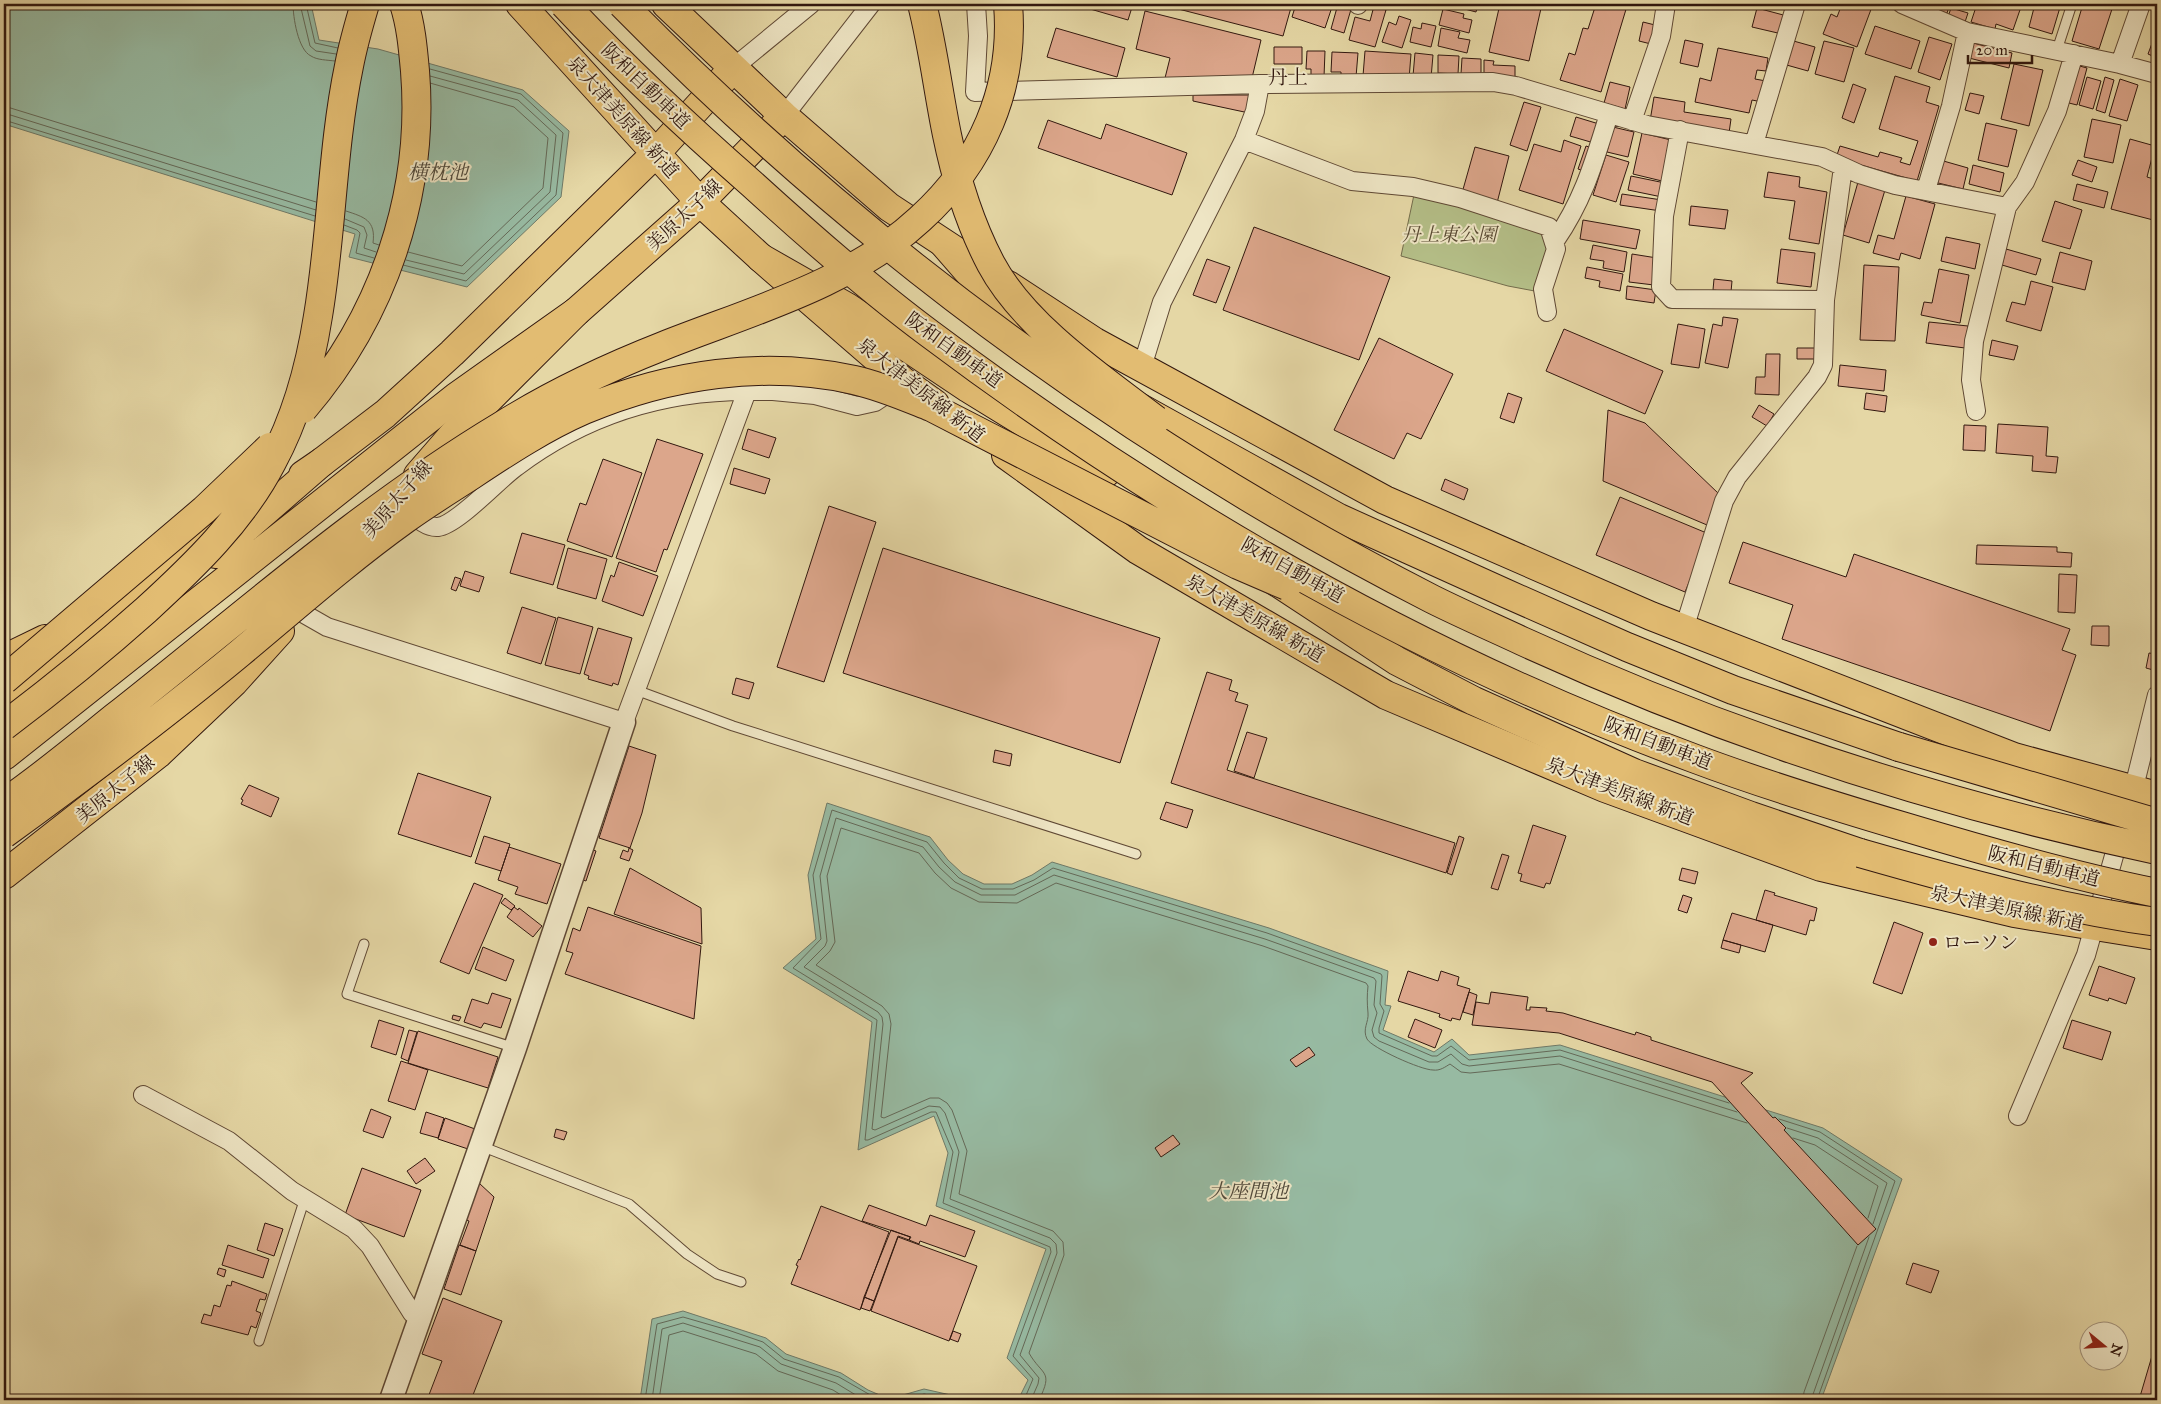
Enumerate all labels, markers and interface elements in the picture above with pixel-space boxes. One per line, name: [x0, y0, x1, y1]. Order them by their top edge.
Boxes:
scale bar: [1968, 32, 2032, 64]
street label: 阪和自動車道: [597, 38, 695, 134]
text: 20 m: [1976, 41, 2008, 59]
street label: 泉大津美原線 新道: [562, 51, 684, 183]
district label: 丹上: [1268, 65, 1308, 89]
water label: 横枕池: [408, 160, 470, 184]
street label: 美原太子線: [641, 174, 727, 256]
park label: 丹上東公園: [1401, 223, 1499, 246]
street label: 阪和自動車道: [901, 307, 1007, 393]
street label: 泉大津美原線 新道: [852, 333, 990, 447]
street label: 美原太子線: [357, 456, 437, 542]
street label: 阪和自動車道: [1238, 532, 1348, 608]
street label: 泉大津美原線 新道: [1182, 569, 1328, 667]
street label: 阪和自動車道: [1601, 712, 1715, 774]
street label: 美原太子線: [71, 750, 159, 828]
street label: 泉大津美原線 新道: [1543, 752, 1697, 830]
street label: 阪和自動車道: [1986, 841, 2102, 891]
street label: 泉大津美原線 新道: [1928, 881, 2086, 935]
place label: ローソン: [1943, 931, 2018, 954]
marker: ローソン: [1927, 936, 1939, 948]
water label: 大座間池: [1208, 1179, 1290, 1203]
north arrow: [2078, 1322, 2128, 1372]
text: N: [2106, 1342, 2126, 1358]

